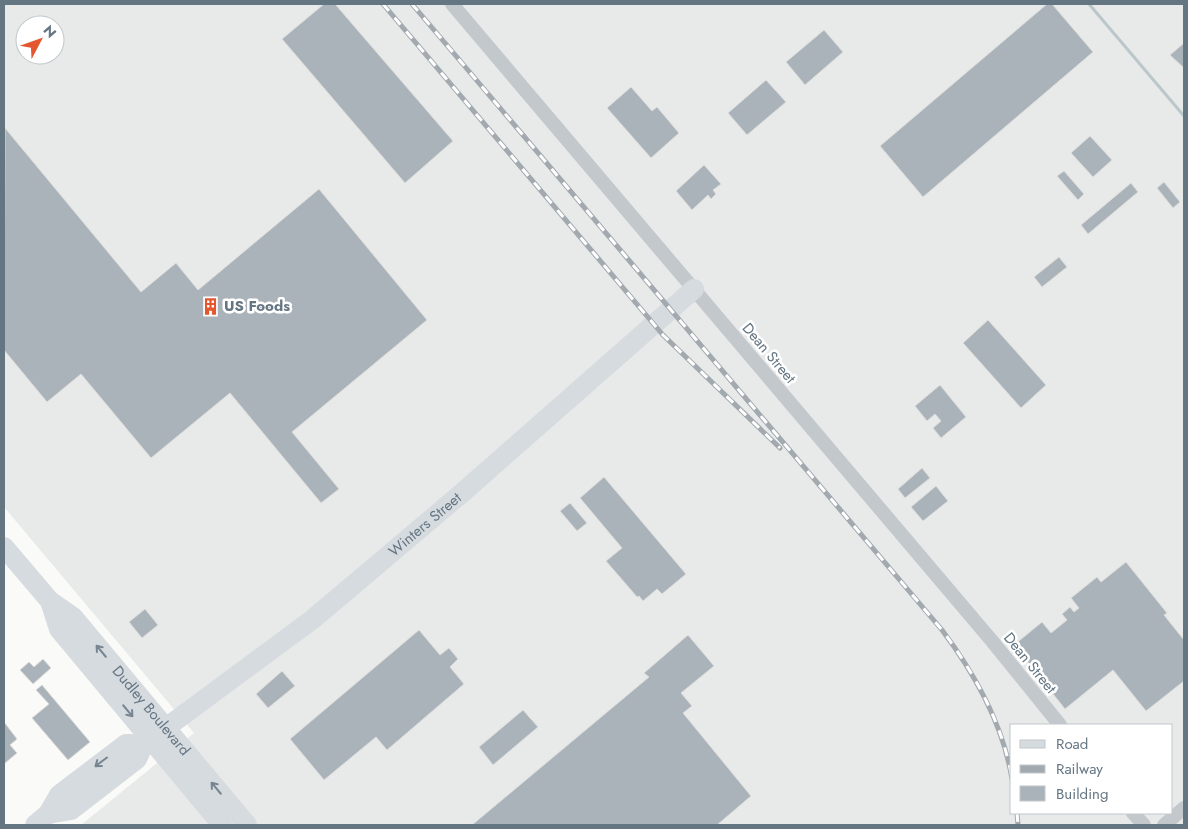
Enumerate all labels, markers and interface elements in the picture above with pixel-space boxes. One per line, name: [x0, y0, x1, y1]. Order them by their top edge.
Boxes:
north arrow: [15, 15, 65, 65]
text: N: [39, 21, 61, 42]
place label: US Foods: [224, 295, 290, 317]
building icon: US Foods: [200, 296, 220, 316]
street label: Dean Street: [737, 318, 801, 388]
street label: Winters Street: [384, 487, 466, 562]
street label: Dean Street: [998, 628, 1062, 699]
one-way arrow: [95, 644, 107, 657]
street label: Dudley Boulevard: [107, 661, 196, 760]
one-way arrow: [122, 704, 133, 717]
legend: [1010, 724, 1173, 814]
text: Road: [1056, 733, 1088, 755]
one-way arrow: [95, 757, 108, 768]
text: Railway: [1056, 758, 1103, 780]
one-way arrow: [210, 781, 221, 794]
text: Building: [1056, 783, 1108, 805]

